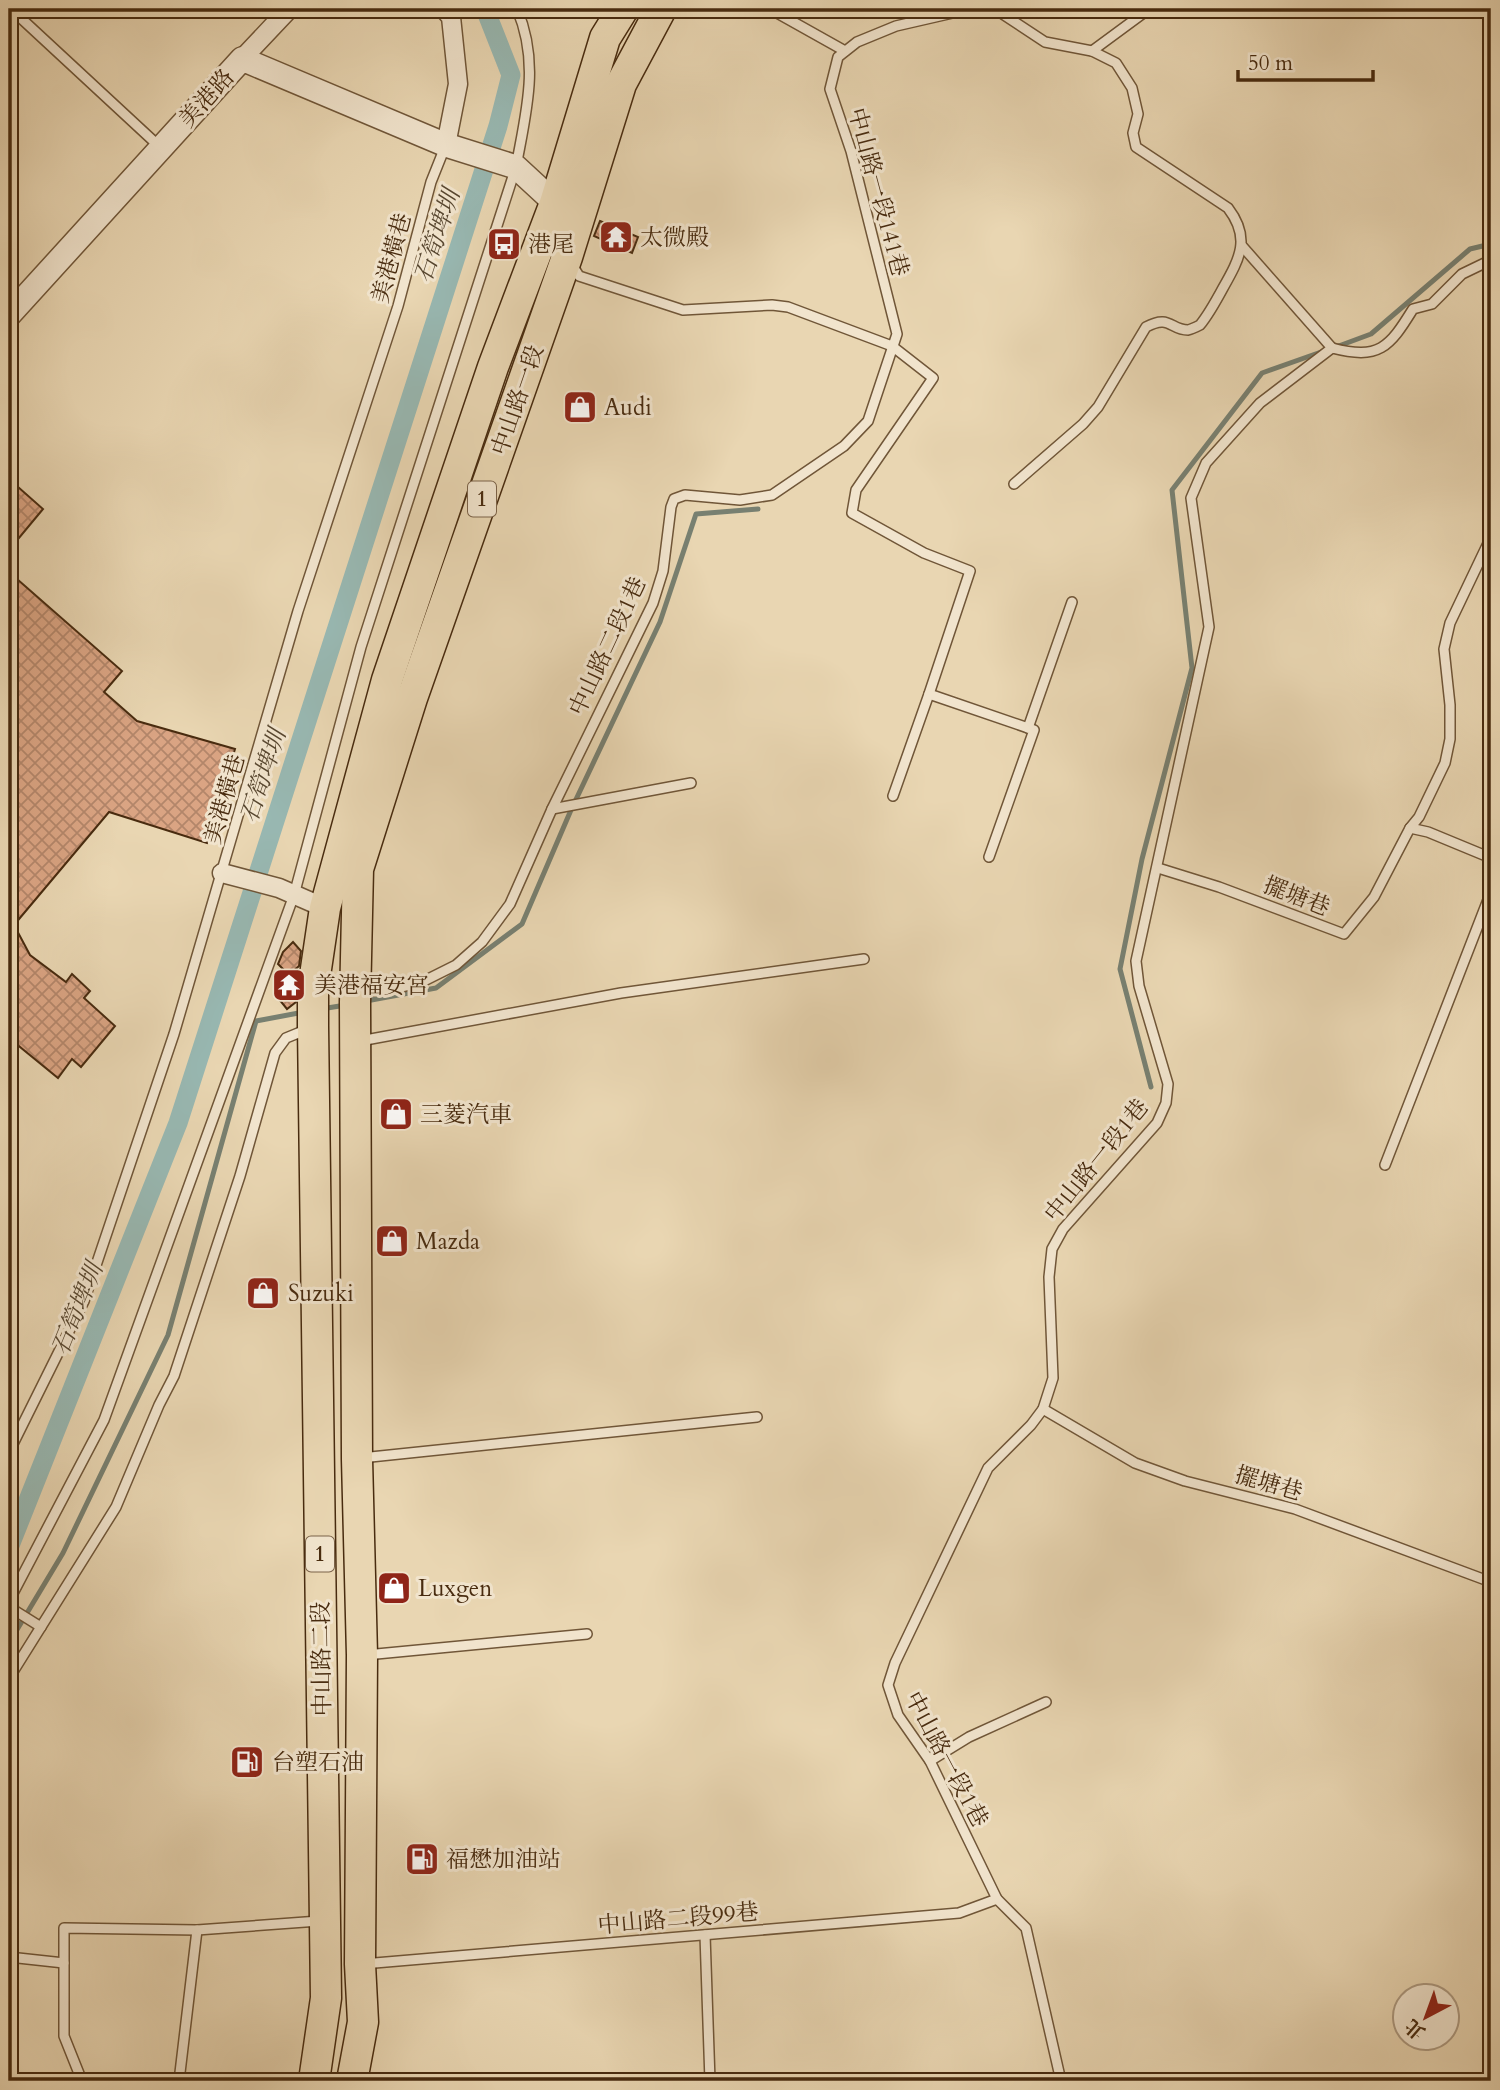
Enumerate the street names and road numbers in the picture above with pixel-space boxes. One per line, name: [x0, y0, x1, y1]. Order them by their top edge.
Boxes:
street label: 美港路: [172, 62, 241, 134]
street label: 中山路一段141巷: [841, 104, 916, 280]
street label: 美港橫巷: [365, 210, 418, 307]
street label: 中山路一段: [484, 341, 551, 460]
road number: 1: [468, 482, 496, 516]
street label: 中山路二段1巷: [562, 572, 653, 721]
street label: 美港橫巷: [197, 751, 252, 848]
street label: 擺塘巷: [1259, 870, 1335, 923]
street label: 中山路一段1巷: [1037, 1092, 1156, 1228]
street label: 擺塘巷: [1231, 1459, 1306, 1508]
road number: 1: [306, 1536, 334, 1572]
street label: 中山路二段: [305, 1601, 338, 1717]
street label: 中山路一段1巷: [898, 1686, 995, 1833]
street label: 中山路二段99巷: [596, 1896, 760, 1941]

